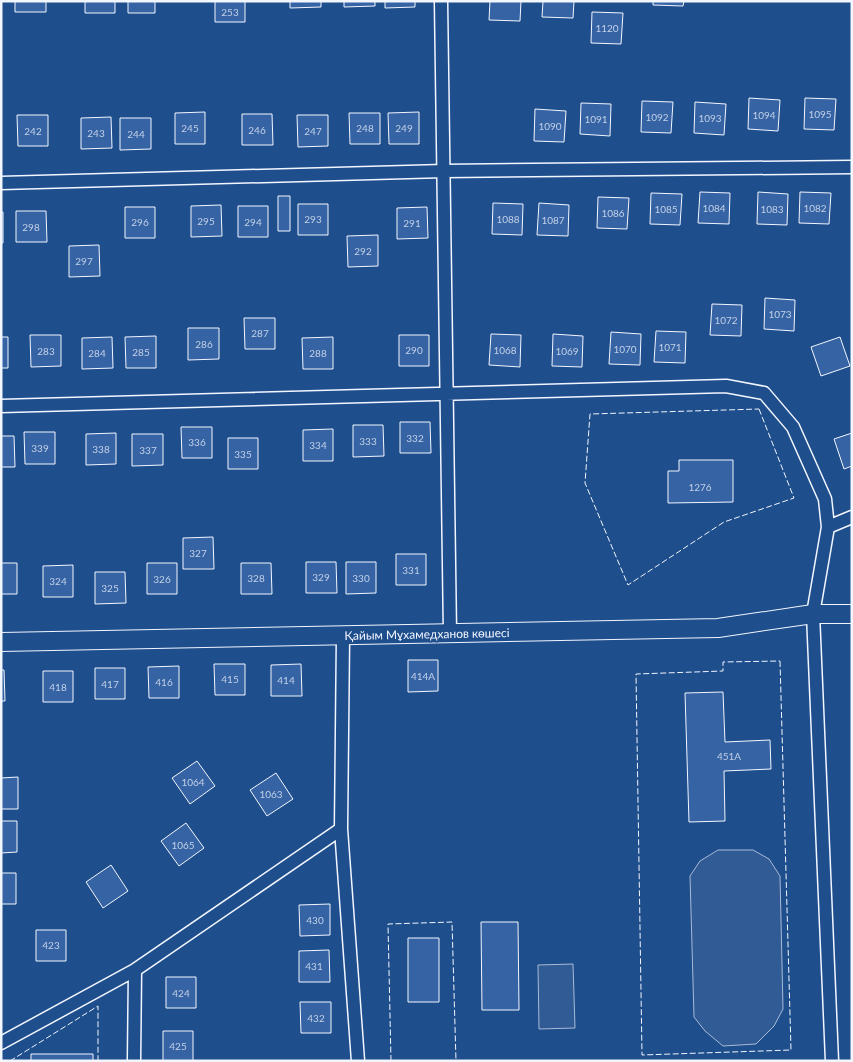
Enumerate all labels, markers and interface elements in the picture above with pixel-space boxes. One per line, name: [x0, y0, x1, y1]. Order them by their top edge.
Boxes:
house number: 253: [221, 6, 239, 18]
house number: 1120: [595, 22, 619, 34]
house number: 1095: [808, 108, 832, 120]
house number: 1094: [752, 109, 776, 121]
house number: 1092: [645, 111, 669, 123]
house number: 1093: [698, 112, 722, 124]
house number: 1091: [584, 113, 608, 125]
house number: 1090: [538, 120, 562, 132]
house number: 245: [181, 122, 199, 134]
house number: 248: [356, 122, 374, 134]
house number: 249: [395, 122, 413, 134]
house number: 246: [248, 124, 266, 136]
house number: 242: [24, 125, 42, 137]
house number: 247: [304, 125, 322, 137]
house number: 243: [87, 127, 105, 139]
house number: 244: [127, 128, 145, 140]
house number: 1084: [702, 202, 726, 214]
house number: 1082: [803, 202, 827, 214]
house number: 1085: [654, 203, 678, 215]
house number: 1083: [760, 203, 784, 215]
house number: 1086: [601, 207, 625, 219]
house number: 293: [304, 213, 322, 225]
house number: 1088: [496, 213, 520, 225]
house number: 1087: [541, 214, 565, 226]
house number: 295: [197, 215, 215, 227]
house number: 296: [131, 216, 149, 228]
house number: 294: [244, 216, 262, 228]
house number: 291: [403, 217, 421, 229]
house number: 298: [22, 221, 40, 233]
house number: 292: [354, 245, 372, 257]
house number: 297: [75, 255, 93, 267]
house number: 1073: [768, 308, 792, 320]
house number: 1072: [714, 314, 738, 326]
house number: 287: [251, 327, 269, 339]
house number: 286: [195, 338, 213, 350]
house number: 1071: [658, 341, 682, 353]
house number: 1070: [613, 343, 637, 355]
house number: 290: [405, 344, 423, 356]
house number: 1068: [493, 344, 517, 356]
house number: 283: [37, 345, 55, 357]
house number: 1069: [555, 345, 579, 357]
house number: 285: [132, 346, 150, 358]
house number: 284: [88, 347, 106, 359]
house number: 288: [309, 347, 327, 359]
house number: 332: [406, 432, 424, 444]
house number: 333: [359, 435, 377, 447]
house number: 336: [188, 436, 206, 448]
house number: 334: [309, 439, 327, 451]
house number: 339: [31, 442, 49, 454]
house number: 338: [92, 443, 110, 455]
house number: 337: [139, 444, 157, 456]
house number: 335: [234, 448, 252, 460]
house number: 1276: [688, 481, 712, 493]
house number: 327: [189, 547, 207, 559]
house number: 331: [402, 564, 420, 576]
house number: 329: [312, 571, 330, 583]
house number: 328: [247, 572, 265, 584]
house number: 330: [352, 572, 370, 584]
house number: 326: [153, 573, 171, 585]
house number: 324: [49, 575, 67, 587]
house number: 325: [101, 582, 119, 594]
street label: Қайым Мұхамедханов көшесі: [344, 625, 510, 643]
house number: 414А: [411, 670, 435, 682]
house number: 415: [221, 673, 239, 685]
house number: 414: [277, 674, 295, 686]
house number: 416: [155, 676, 173, 688]
house number: 417: [101, 678, 119, 690]
house number: 418: [49, 681, 67, 693]
house number: 451А: [717, 750, 741, 762]
house number: 1064: [181, 776, 205, 788]
house number: 1063: [259, 788, 283, 800]
house number: 1065: [171, 839, 195, 851]
house number: 430: [306, 914, 324, 926]
house number: 423: [42, 939, 60, 951]
house number: 431: [305, 960, 323, 972]
house number: 424: [172, 987, 190, 999]
house number: 432: [307, 1012, 325, 1024]
house number: 425: [169, 1040, 187, 1052]

